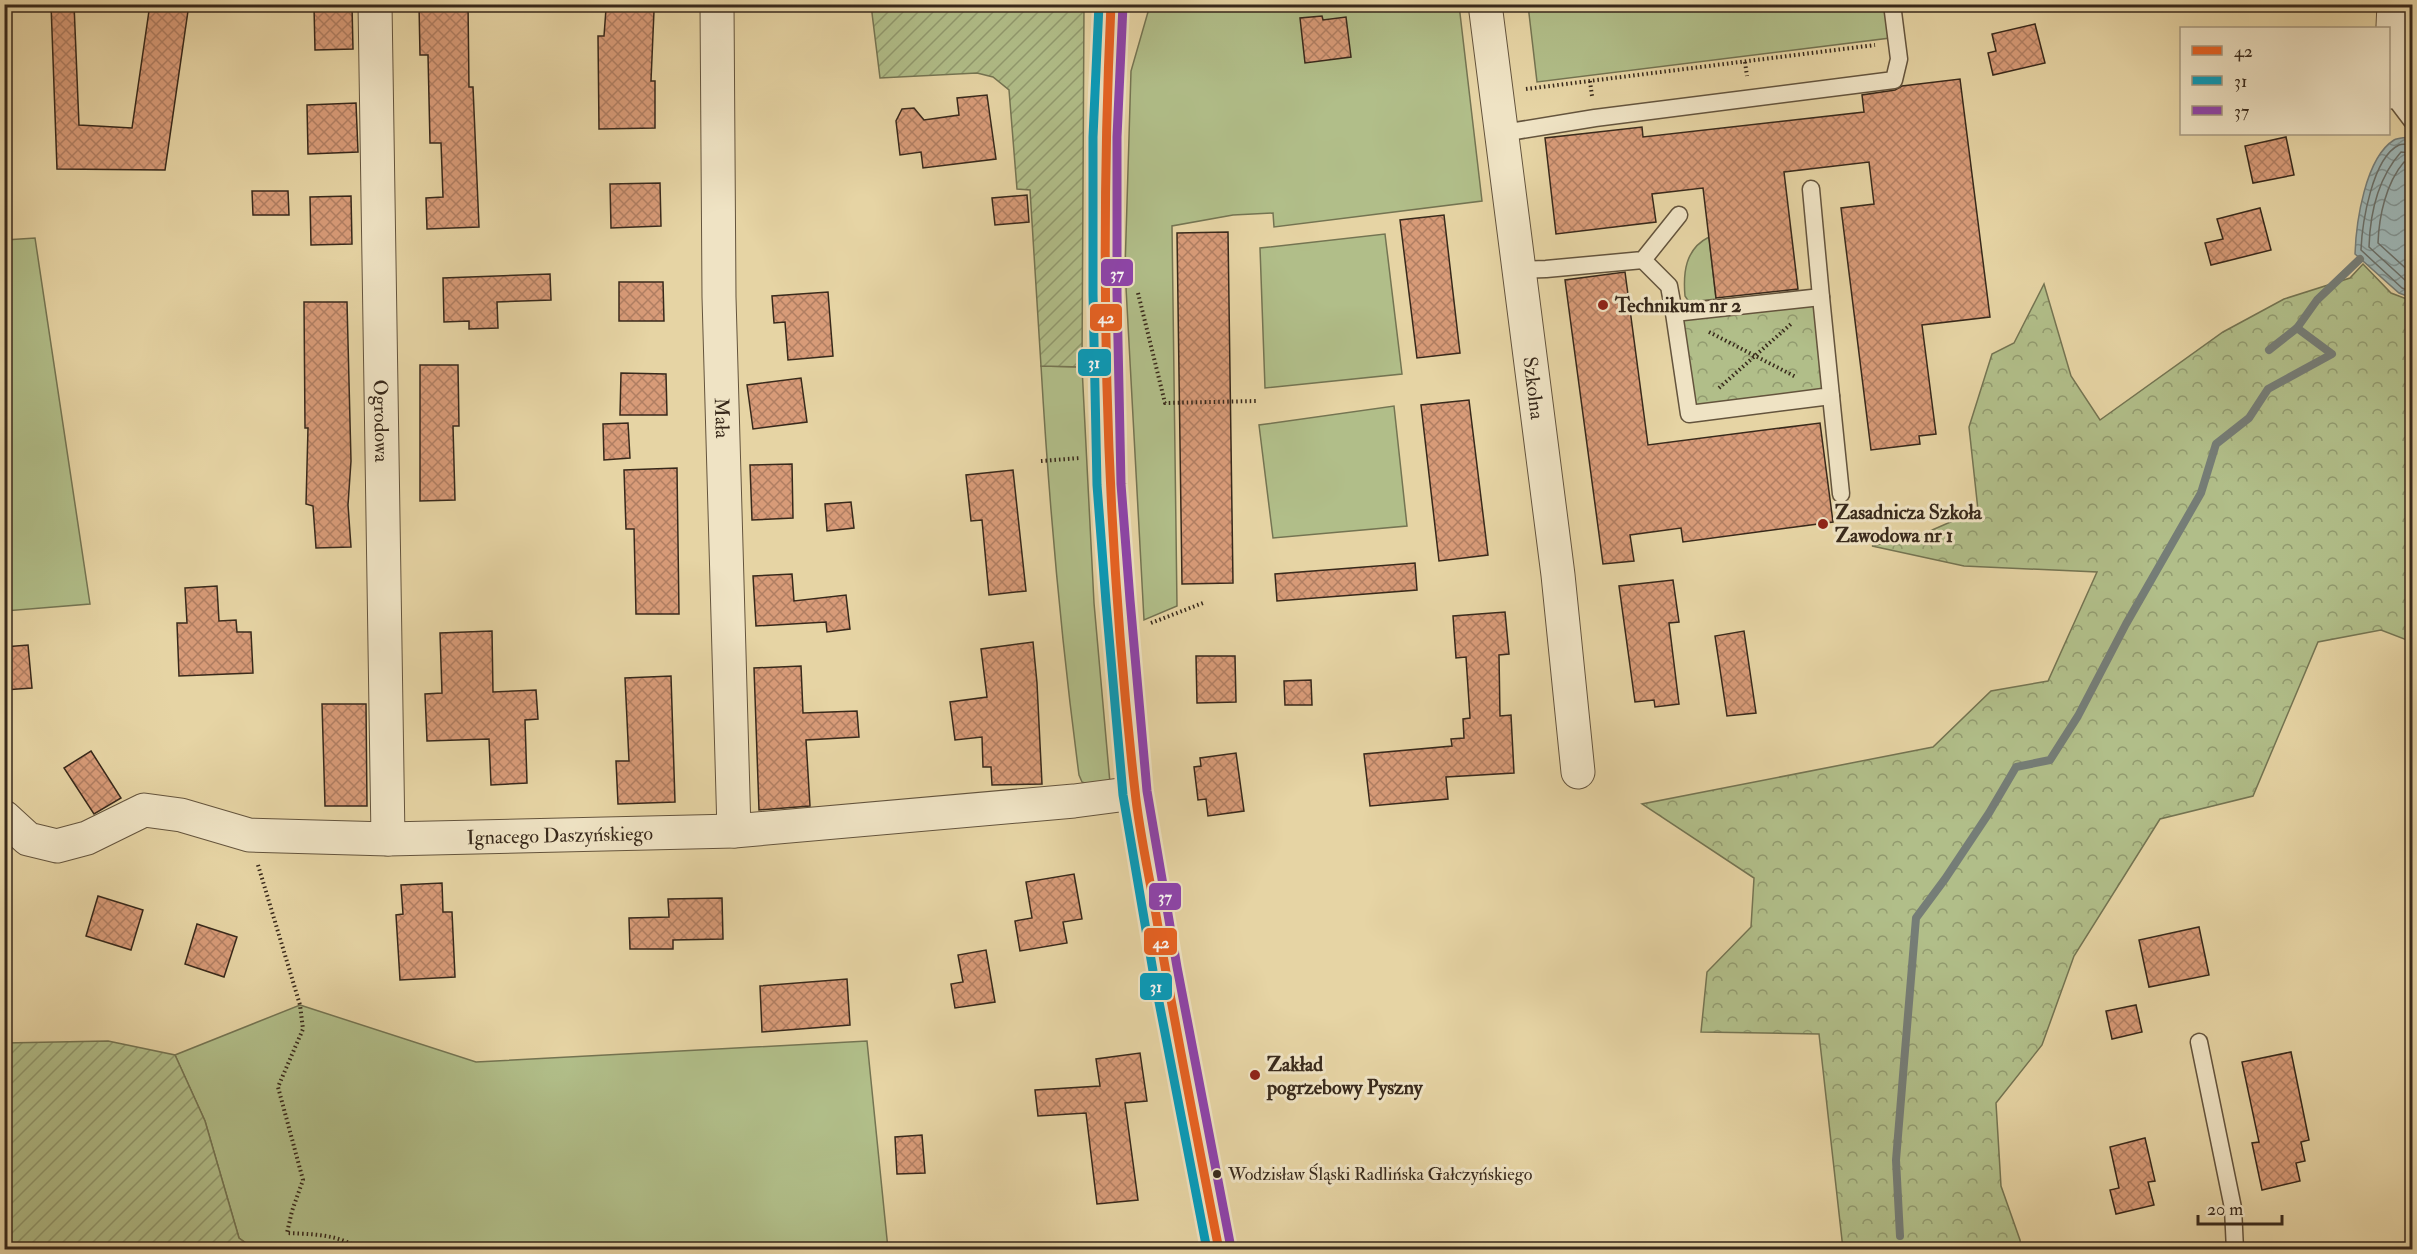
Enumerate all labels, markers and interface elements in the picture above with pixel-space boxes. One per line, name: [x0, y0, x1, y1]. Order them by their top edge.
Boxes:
legend: [2180, 27, 2390, 135]
text: 42: [2234, 40, 2253, 63]
text: 31: [2234, 70, 2247, 93]
text: 37: [2234, 100, 2249, 123]
line badge: 37: [1100, 258, 1134, 287]
text: 37: [1110, 264, 1124, 284]
place label: Technikum nr 2: [1614, 293, 1741, 318]
marker: Technikum nr 2: [1596, 298, 1610, 312]
line badge: 42: [1089, 303, 1123, 332]
text: 42: [1097, 308, 1114, 328]
line badge: 31: [1077, 348, 1112, 377]
text: 31: [1088, 353, 1100, 373]
street label: Szkolna: [1518, 355, 1551, 422]
street label: Ogrodowa: [368, 379, 395, 463]
street label: Mała: [709, 397, 735, 439]
place label: Zasadnicza Szkoła Zawodowa nr 1: [1835, 500, 1983, 548]
marker: Zasadnicza Szkoła Zawodowa nr 1: [1816, 517, 1830, 531]
street label: Ignacego Daszyńskiego: [466, 820, 653, 850]
line badge: 37: [1148, 882, 1182, 911]
text: 37: [1158, 887, 1172, 907]
line badge: 42: [1143, 927, 1178, 956]
text: 42: [1152, 933, 1169, 953]
line badge: 31: [1139, 972, 1173, 1001]
text: 31: [1150, 977, 1162, 997]
place label: Zakład pogrzebowy Pyszny: [1266, 1052, 1424, 1101]
marker: Zakład pogrzebowy Pyszny: [1248, 1068, 1262, 1082]
place label: Wodzisław Śląski Radlińska Gałczyńskiego: [1227, 1163, 1533, 1186]
marker: Wodzisław Śląski Radlińska Gałczyńskiego: [1211, 1168, 1223, 1180]
scale bar: [2198, 1188, 2282, 1226]
text: 20 m: [2207, 1198, 2243, 1221]

